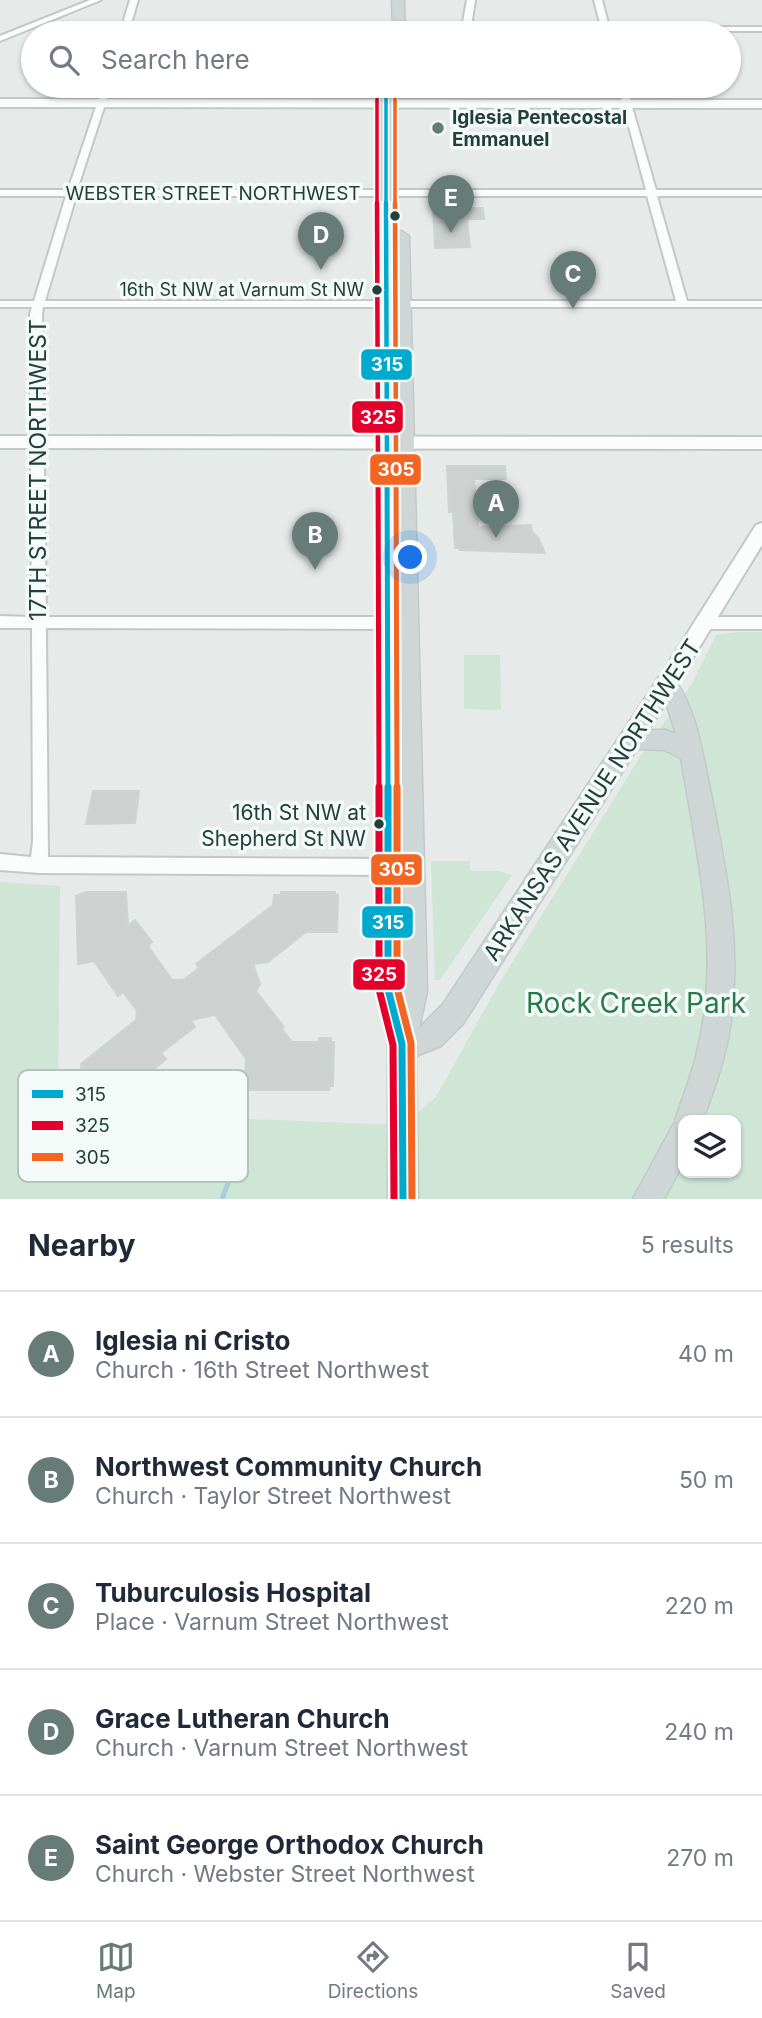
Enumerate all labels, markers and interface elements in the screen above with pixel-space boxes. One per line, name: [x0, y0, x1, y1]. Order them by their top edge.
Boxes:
search box: [21, 21, 741, 98]
icon: search: [45, 41, 83, 79]
text: Search here: [101, 44, 250, 75]
place label: Iglesia Pentecostal Emmanuel: [452, 106, 627, 151]
marker: Iglesia Pentecostal Emmanuel: [430, 120, 446, 136]
pin: E: [428, 175, 474, 233]
street label: WEBSTER STREET NORTHWEST: [65, 182, 361, 205]
unlabelled marker: [388, 209, 402, 223]
pin: D: [298, 212, 344, 270]
pin: C: [550, 251, 596, 309]
place label: 16th St NW at Varnum St NW: [119, 279, 364, 300]
marker: 16th St NW at Varnum St NW: [370, 283, 384, 297]
street label: 17TH STREET NORTHWEST: [24, 319, 52, 621]
line badge: 315: [360, 348, 413, 381]
text: 315: [371, 353, 403, 376]
line badge: 325: [351, 400, 404, 434]
text: 325: [360, 406, 396, 429]
line badge: 305: [369, 453, 422, 486]
text: 305: [377, 458, 415, 481]
pin: A: [473, 480, 519, 538]
pin: B: [292, 512, 338, 570]
your location: [393, 540, 427, 574]
street label: ARKANSAS AVENUE NORTHWEST: [477, 634, 707, 966]
place label: 16th St NW at Shepherd St NW: [201, 800, 366, 851]
marker: 16th St NW at Shepherd St NW: [372, 817, 386, 831]
line badge: 305: [370, 853, 423, 886]
text: 305: [378, 858, 416, 881]
line badge: 315: [361, 905, 414, 939]
text: 315: [372, 911, 404, 934]
line badge: 325: [352, 958, 406, 991]
text: 325: [361, 963, 397, 986]
park label: Rock Creek Park: [526, 986, 746, 1020]
legend: [18, 1070, 248, 1182]
text: 315: [75, 1083, 106, 1106]
text: 325: [75, 1114, 110, 1137]
map controls: [678, 1115, 741, 1178]
button: layers: [678, 1115, 741, 1178]
text: 305: [75, 1146, 110, 1169]
text: Nearby: [28, 1227, 136, 1263]
text: 5 results: [641, 1231, 734, 1259]
text: Iglesia ni Cristo: [95, 1325, 290, 1356]
text: A: [42, 1340, 60, 1368]
text: 40 m: [678, 1340, 734, 1368]
text: Church · 16th Street Northwest: [95, 1356, 429, 1384]
text: Northwest Community Church: [95, 1451, 482, 1482]
text: B: [43, 1466, 59, 1494]
text: 50 m: [679, 1466, 734, 1494]
text: Church · Taylor Street Northwest: [95, 1482, 451, 1510]
text: Tuburculosis Hospital: [95, 1577, 371, 1608]
text: C: [42, 1592, 60, 1620]
text: 220 m: [665, 1592, 734, 1620]
text: Place · Varnum Street Northwest: [95, 1608, 449, 1636]
text: Grace Lutheran Church: [95, 1703, 390, 1734]
text: D: [43, 1718, 59, 1746]
text: 240 m: [664, 1718, 734, 1746]
text: Church · Varnum Street Northwest: [95, 1734, 468, 1762]
text: Saint George Orthodox Church: [95, 1829, 484, 1860]
text: E: [44, 1844, 58, 1872]
text: 270 m: [666, 1844, 734, 1872]
text: Church · Webster Street Northwest: [95, 1860, 475, 1888]
tab: Map: [96, 1938, 136, 2003]
tab: Directions: [328, 1938, 418, 2003]
tab: Saved: [610, 1938, 666, 2003]

